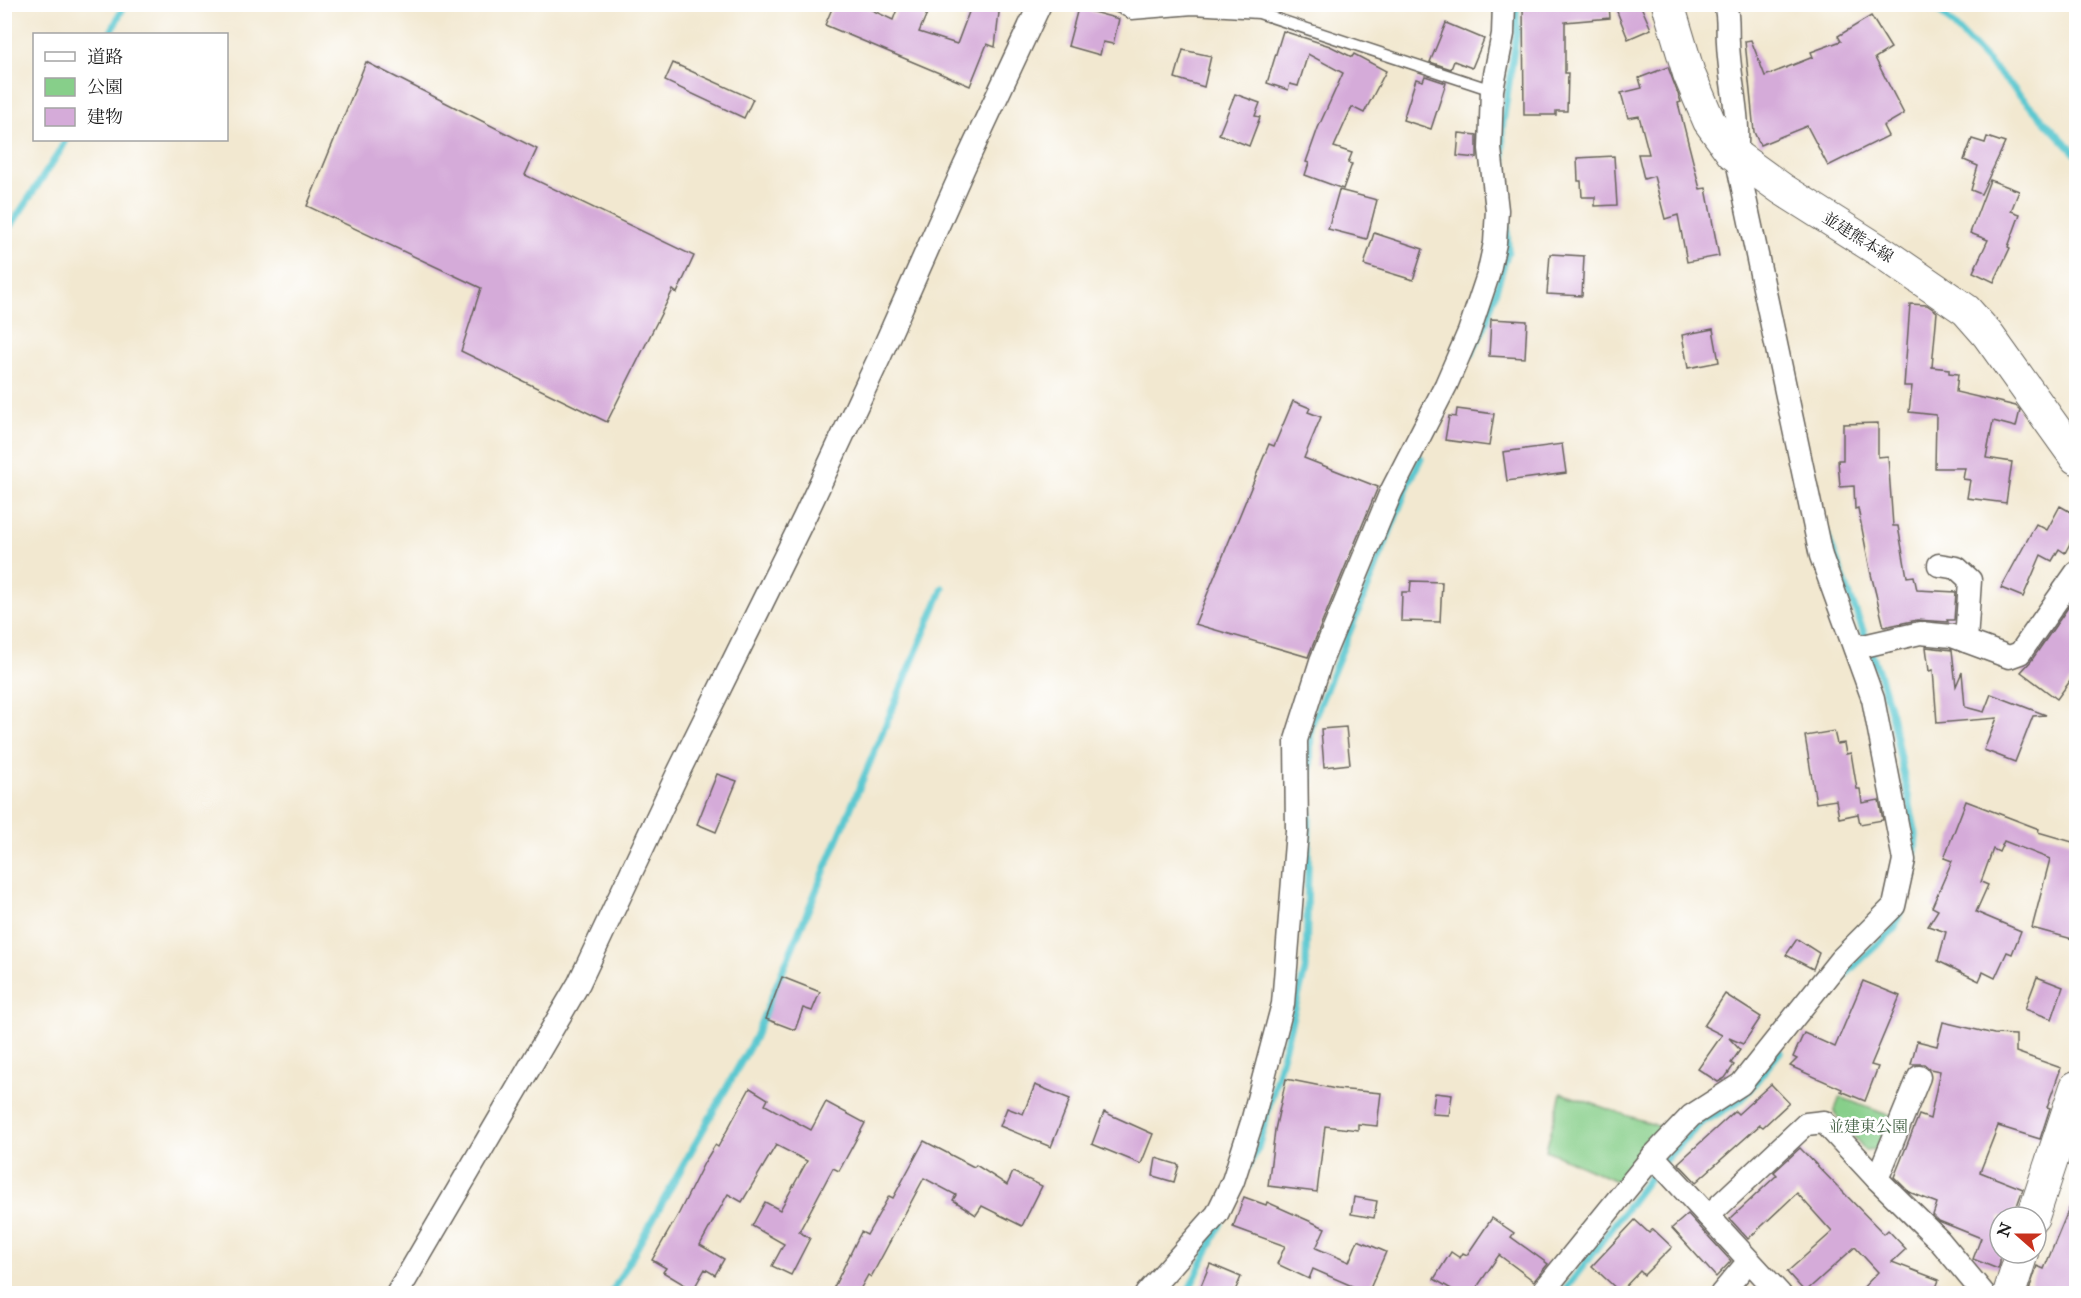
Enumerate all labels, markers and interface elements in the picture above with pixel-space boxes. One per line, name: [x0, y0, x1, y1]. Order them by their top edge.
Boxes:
legend: [33, 33, 228, 141]
text: 道路: [87, 46, 123, 68]
text: 公園: [87, 76, 123, 98]
text: 建物: [87, 106, 123, 128]
street label: 並建熊本線: [1819, 208, 1897, 266]
park label: 並建東公園: [1828, 1117, 1908, 1136]
north arrow: [1988, 1205, 2048, 1265]
text: N: [1993, 1220, 2016, 1240]

